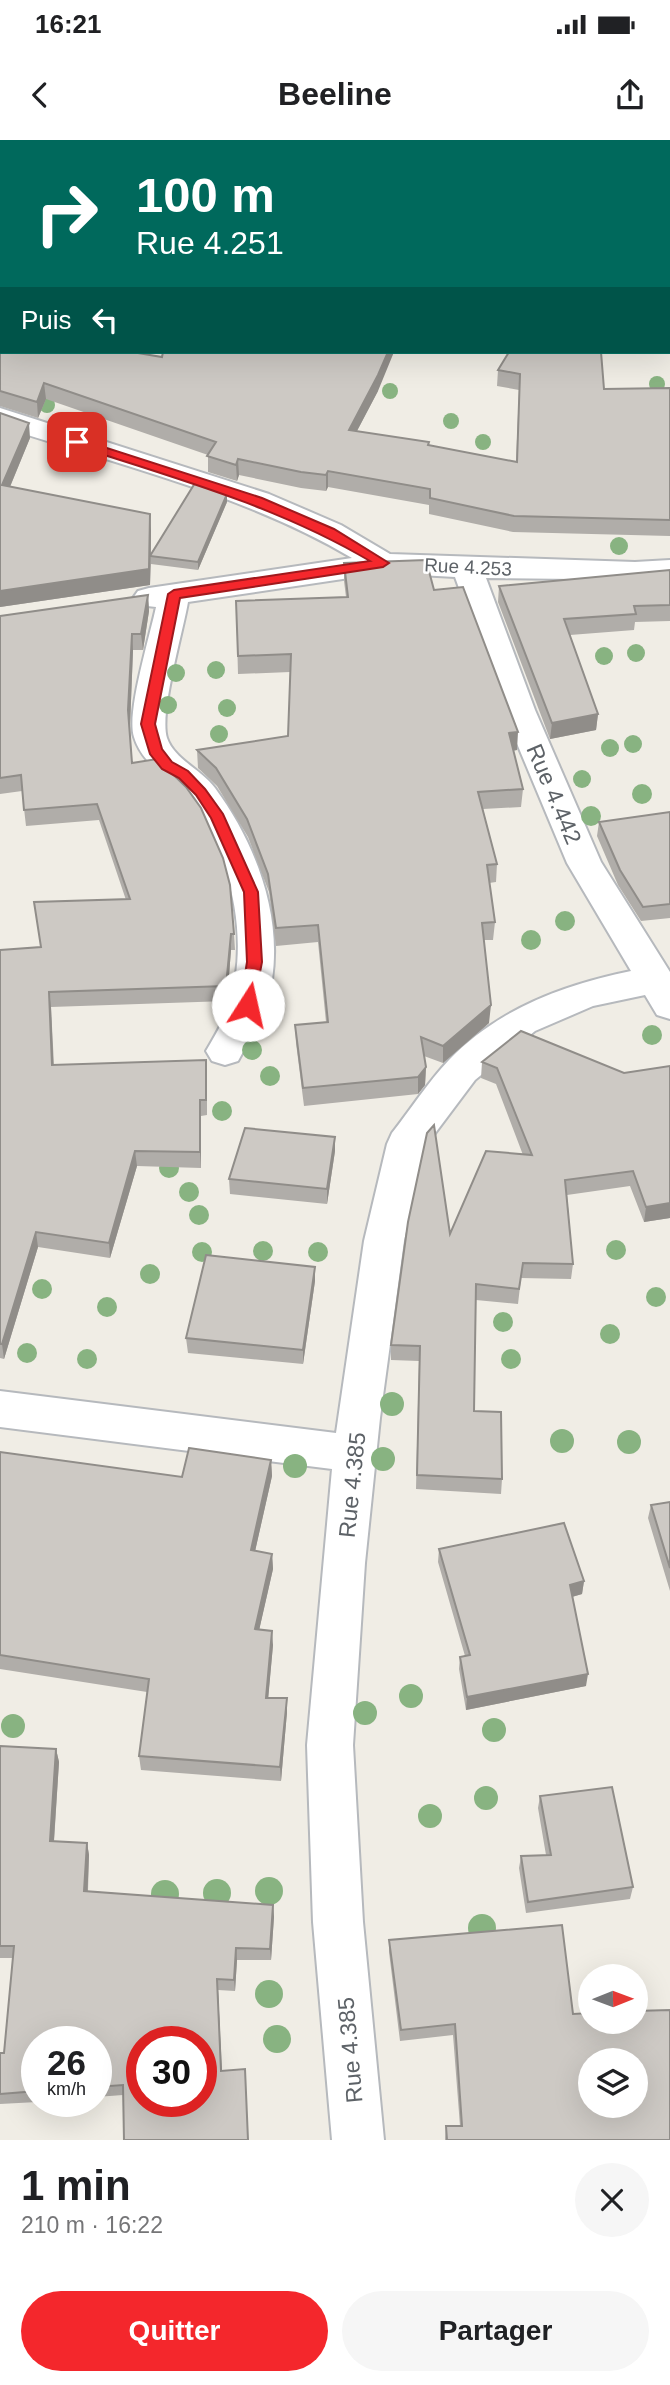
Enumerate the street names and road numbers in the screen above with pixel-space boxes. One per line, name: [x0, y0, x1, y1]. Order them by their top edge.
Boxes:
street label: Rue 4.253: [424, 554, 512, 580]
street label: Rue 4.442: [521, 740, 587, 848]
street label: Rue 4.385: [334, 1431, 370, 1539]
street label: Rue 4.385: [332, 1996, 368, 2104]

